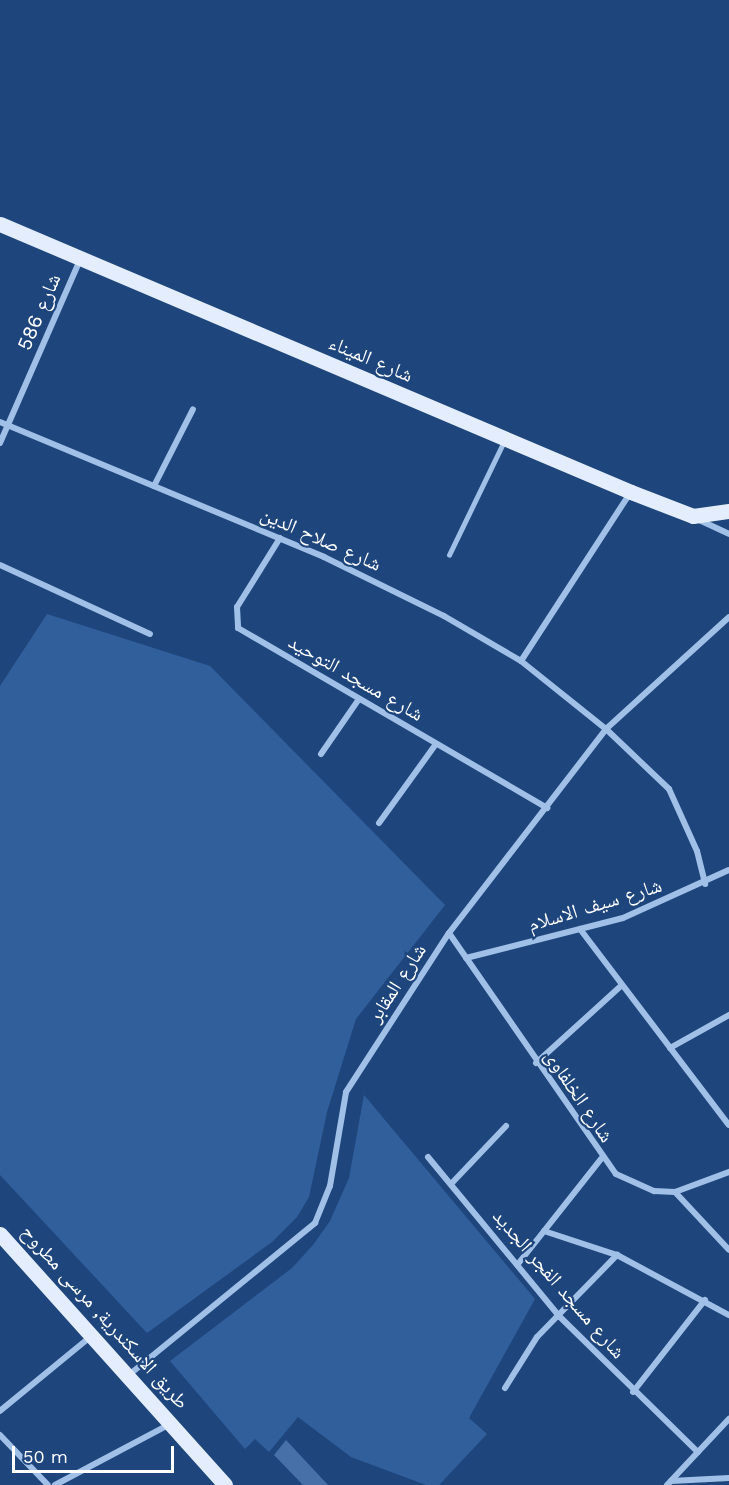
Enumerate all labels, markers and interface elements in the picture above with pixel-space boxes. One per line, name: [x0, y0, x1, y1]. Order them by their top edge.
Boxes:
street label: شارع 586: [12, 270, 66, 354]
street label: شارع الميناء: [325, 331, 417, 387]
street label: شارع صلاح الدين: [257, 502, 385, 576]
street label: شارع مسجد التوحيد: [284, 630, 428, 726]
street label: شارع سيف الاسلام: [525, 873, 665, 937]
street label: شارع المقابر: [363, 939, 431, 1027]
street label: شارع الخلفاوى: [539, 1045, 619, 1147]
street label: شارع مسجد الفجر الجديد: [488, 1204, 630, 1364]
street label: طريق الاسكندرية, مرسى مطروح: [16, 1220, 194, 1414]
scale bar: [15, 1434, 177, 1472]
text: 50 m: [23, 1446, 68, 1467]

